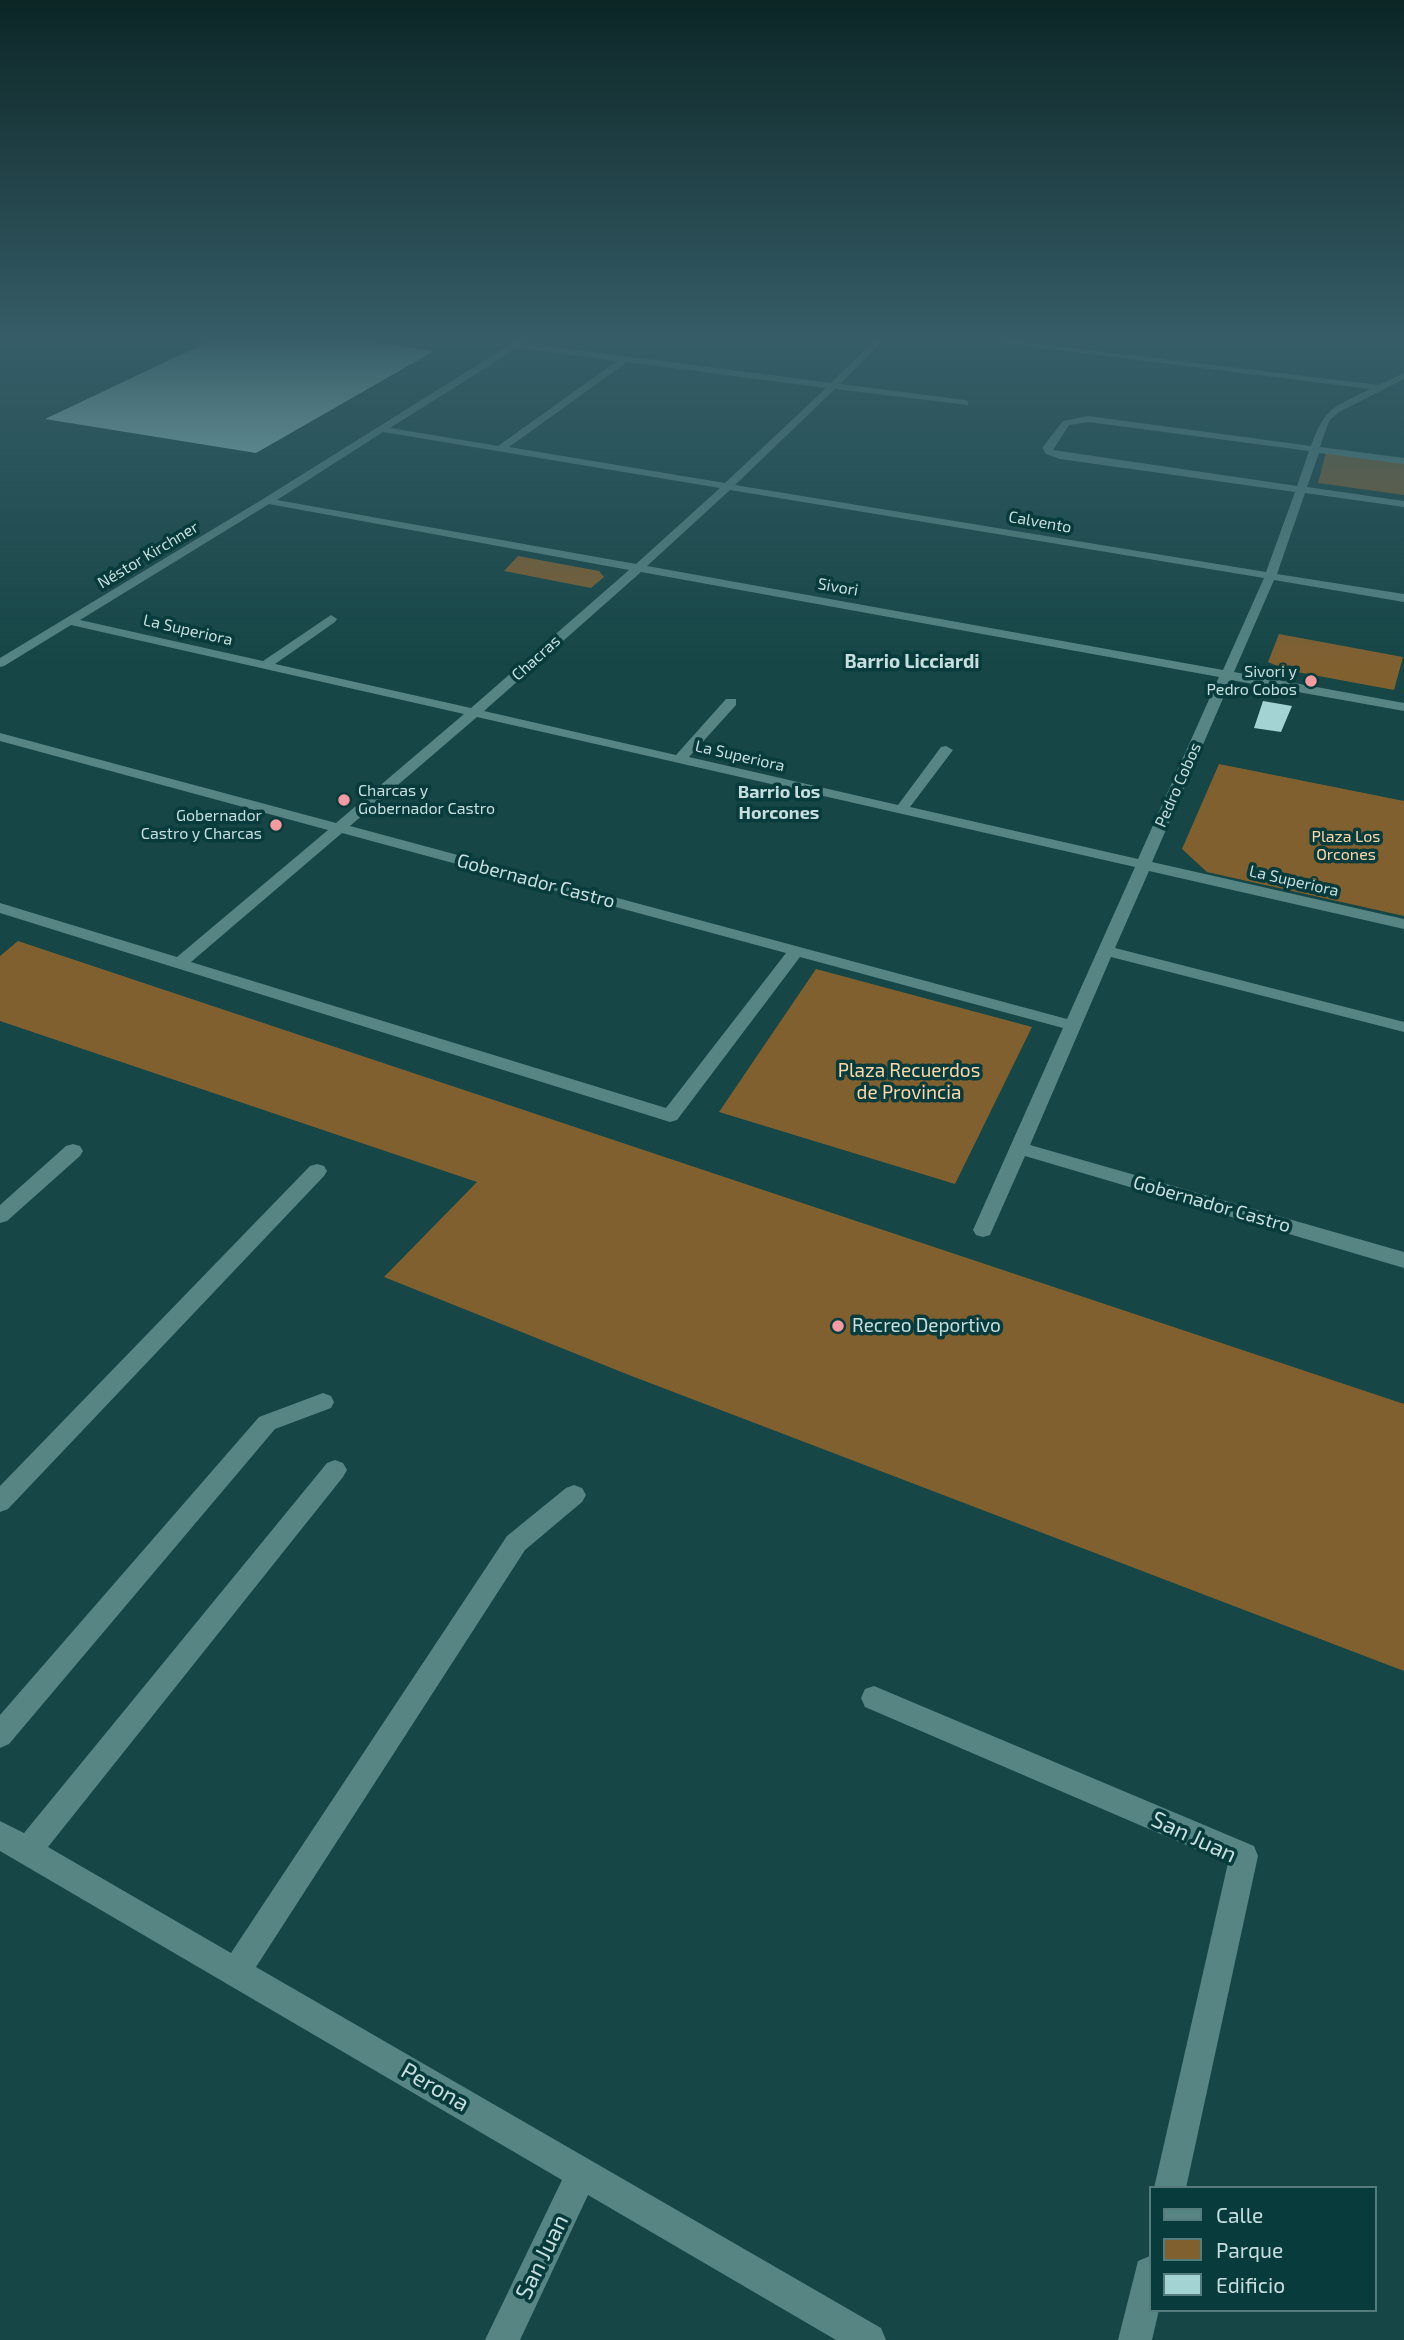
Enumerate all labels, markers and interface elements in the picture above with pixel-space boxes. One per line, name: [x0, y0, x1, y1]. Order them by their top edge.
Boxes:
street label: Calvento: [1007, 507, 1073, 537]
street label: Néstor Kirchner: [94, 517, 202, 593]
street label: Sivori: [816, 574, 860, 600]
street label: La Superiora: [141, 610, 235, 650]
street label: Chacras: [508, 631, 564, 685]
district label: Barrio Licciardi: [844, 651, 980, 673]
place label: Sivori y Pedro Cobos: [1206, 662, 1297, 700]
marker: Sivori y Pedro Cobos: [1303, 673, 1319, 689]
street label: La Superiora: [693, 736, 787, 776]
street label: Pedro Cobos: [1151, 740, 1205, 830]
place label: Charcas y Gobernador Castro: [358, 781, 495, 819]
district label: Barrio los Horcones: [738, 781, 820, 824]
marker: Charcas y Gobernador Castro: [336, 792, 352, 808]
place label: Gobernador Castro y Charcas: [141, 806, 262, 844]
marker: Gobernador Castro y Charcas: [268, 817, 284, 833]
park label: Plaza Los Orcones: [1312, 827, 1380, 865]
street label: Gobernador Castro: [454, 849, 618, 913]
street label: La Superiora: [1247, 861, 1341, 901]
park label: Plaza Recuerdos de Provincia: [838, 1060, 980, 1104]
street label: Gobernador Castro: [1131, 1171, 1293, 1237]
place label: Recreo Deportivo: [852, 1315, 1001, 1337]
marker: Recreo Deportivo: [830, 1318, 846, 1334]
street label: San Juan: [1147, 1805, 1241, 1869]
street label: Perona: [396, 2057, 474, 2117]
legend: [1148, 2186, 1376, 2312]
text: Calle: [1216, 2202, 1263, 2227]
street label: San Juan: [510, 2210, 574, 2304]
text: Parque: [1216, 2237, 1283, 2262]
text: Edificio: [1216, 2272, 1285, 2297]

